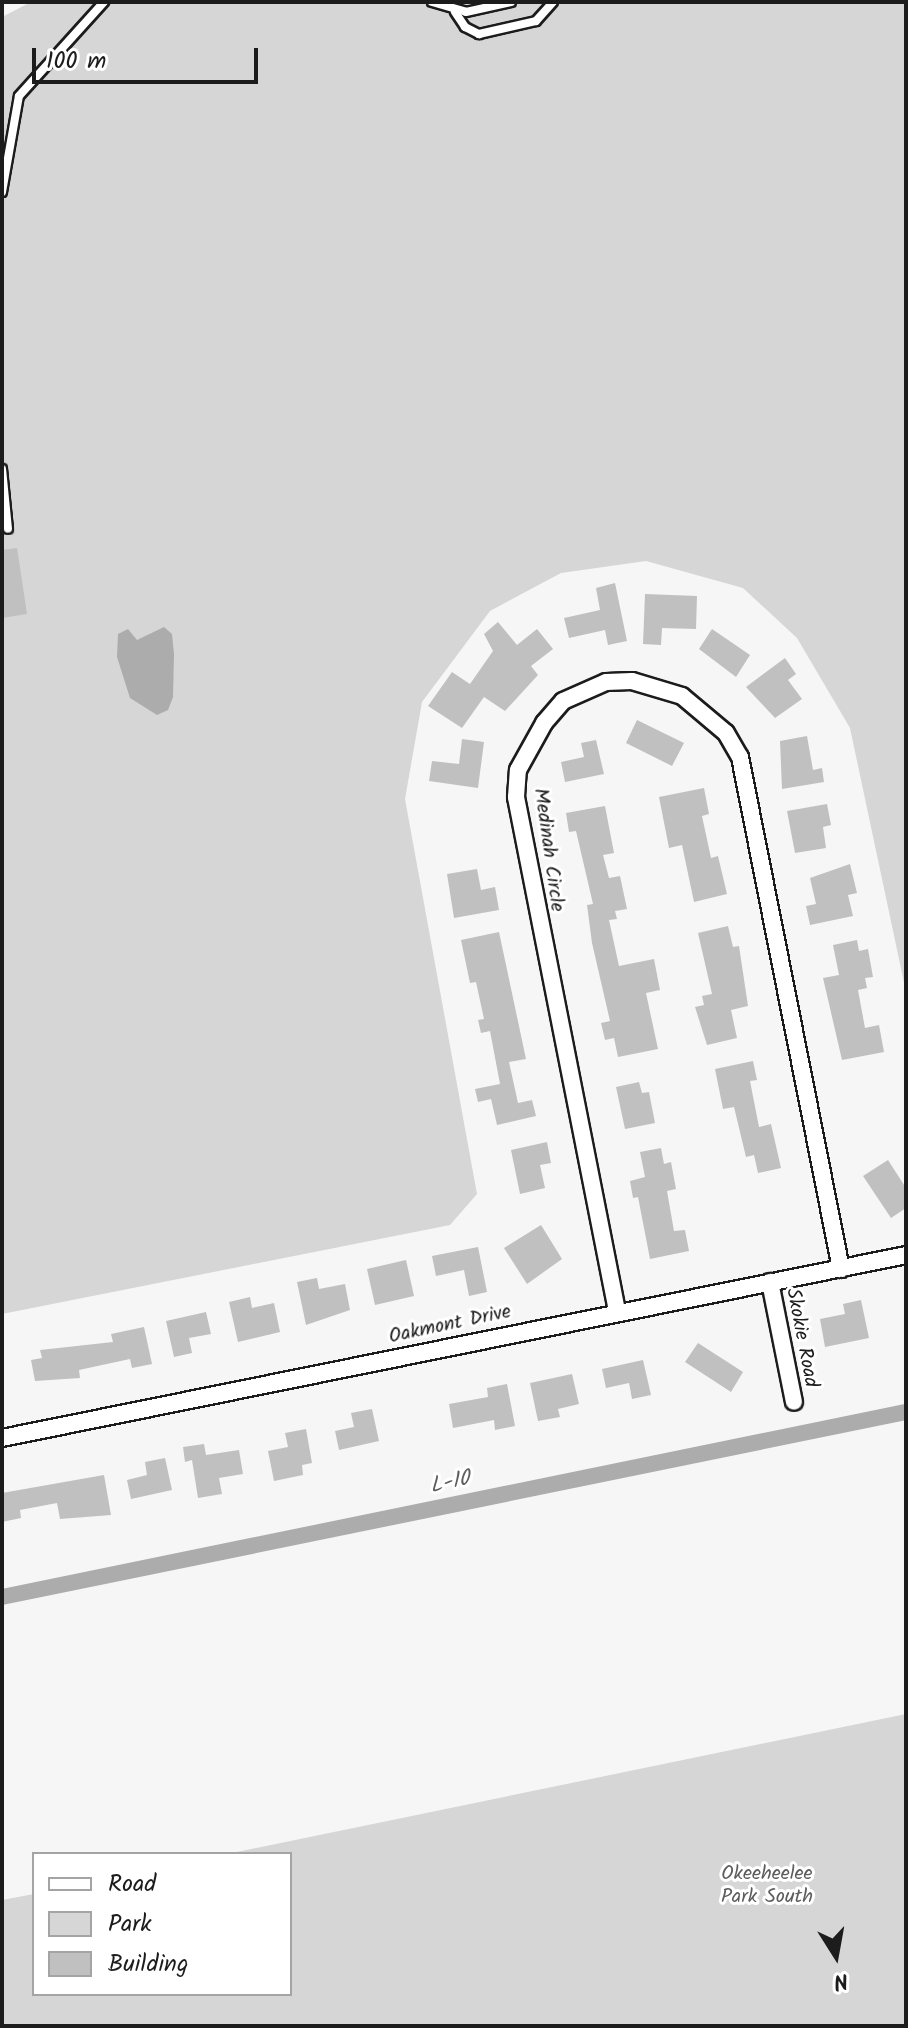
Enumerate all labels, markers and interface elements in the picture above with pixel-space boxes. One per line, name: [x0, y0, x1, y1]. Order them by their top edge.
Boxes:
scale bar: [36, 32, 262, 82]
text: 100 m: [46, 42, 106, 81]
street label: Medinah Circle: [527, 787, 569, 913]
street label: Skokie Road: [780, 1286, 822, 1390]
street label: Oakmont Drive: [387, 1300, 513, 1350]
water label: L-10: [428, 1466, 472, 1500]
legend: [32, 1852, 292, 1996]
park label: Okeeheelee Park South: [721, 1863, 813, 1910]
text: Road: [108, 1865, 156, 1904]
text: Park: [108, 1905, 152, 1944]
north arrow: [796, 1916, 876, 1996]
text: Building: [108, 1945, 188, 1984]
text: N: [831, 1962, 851, 1999]

